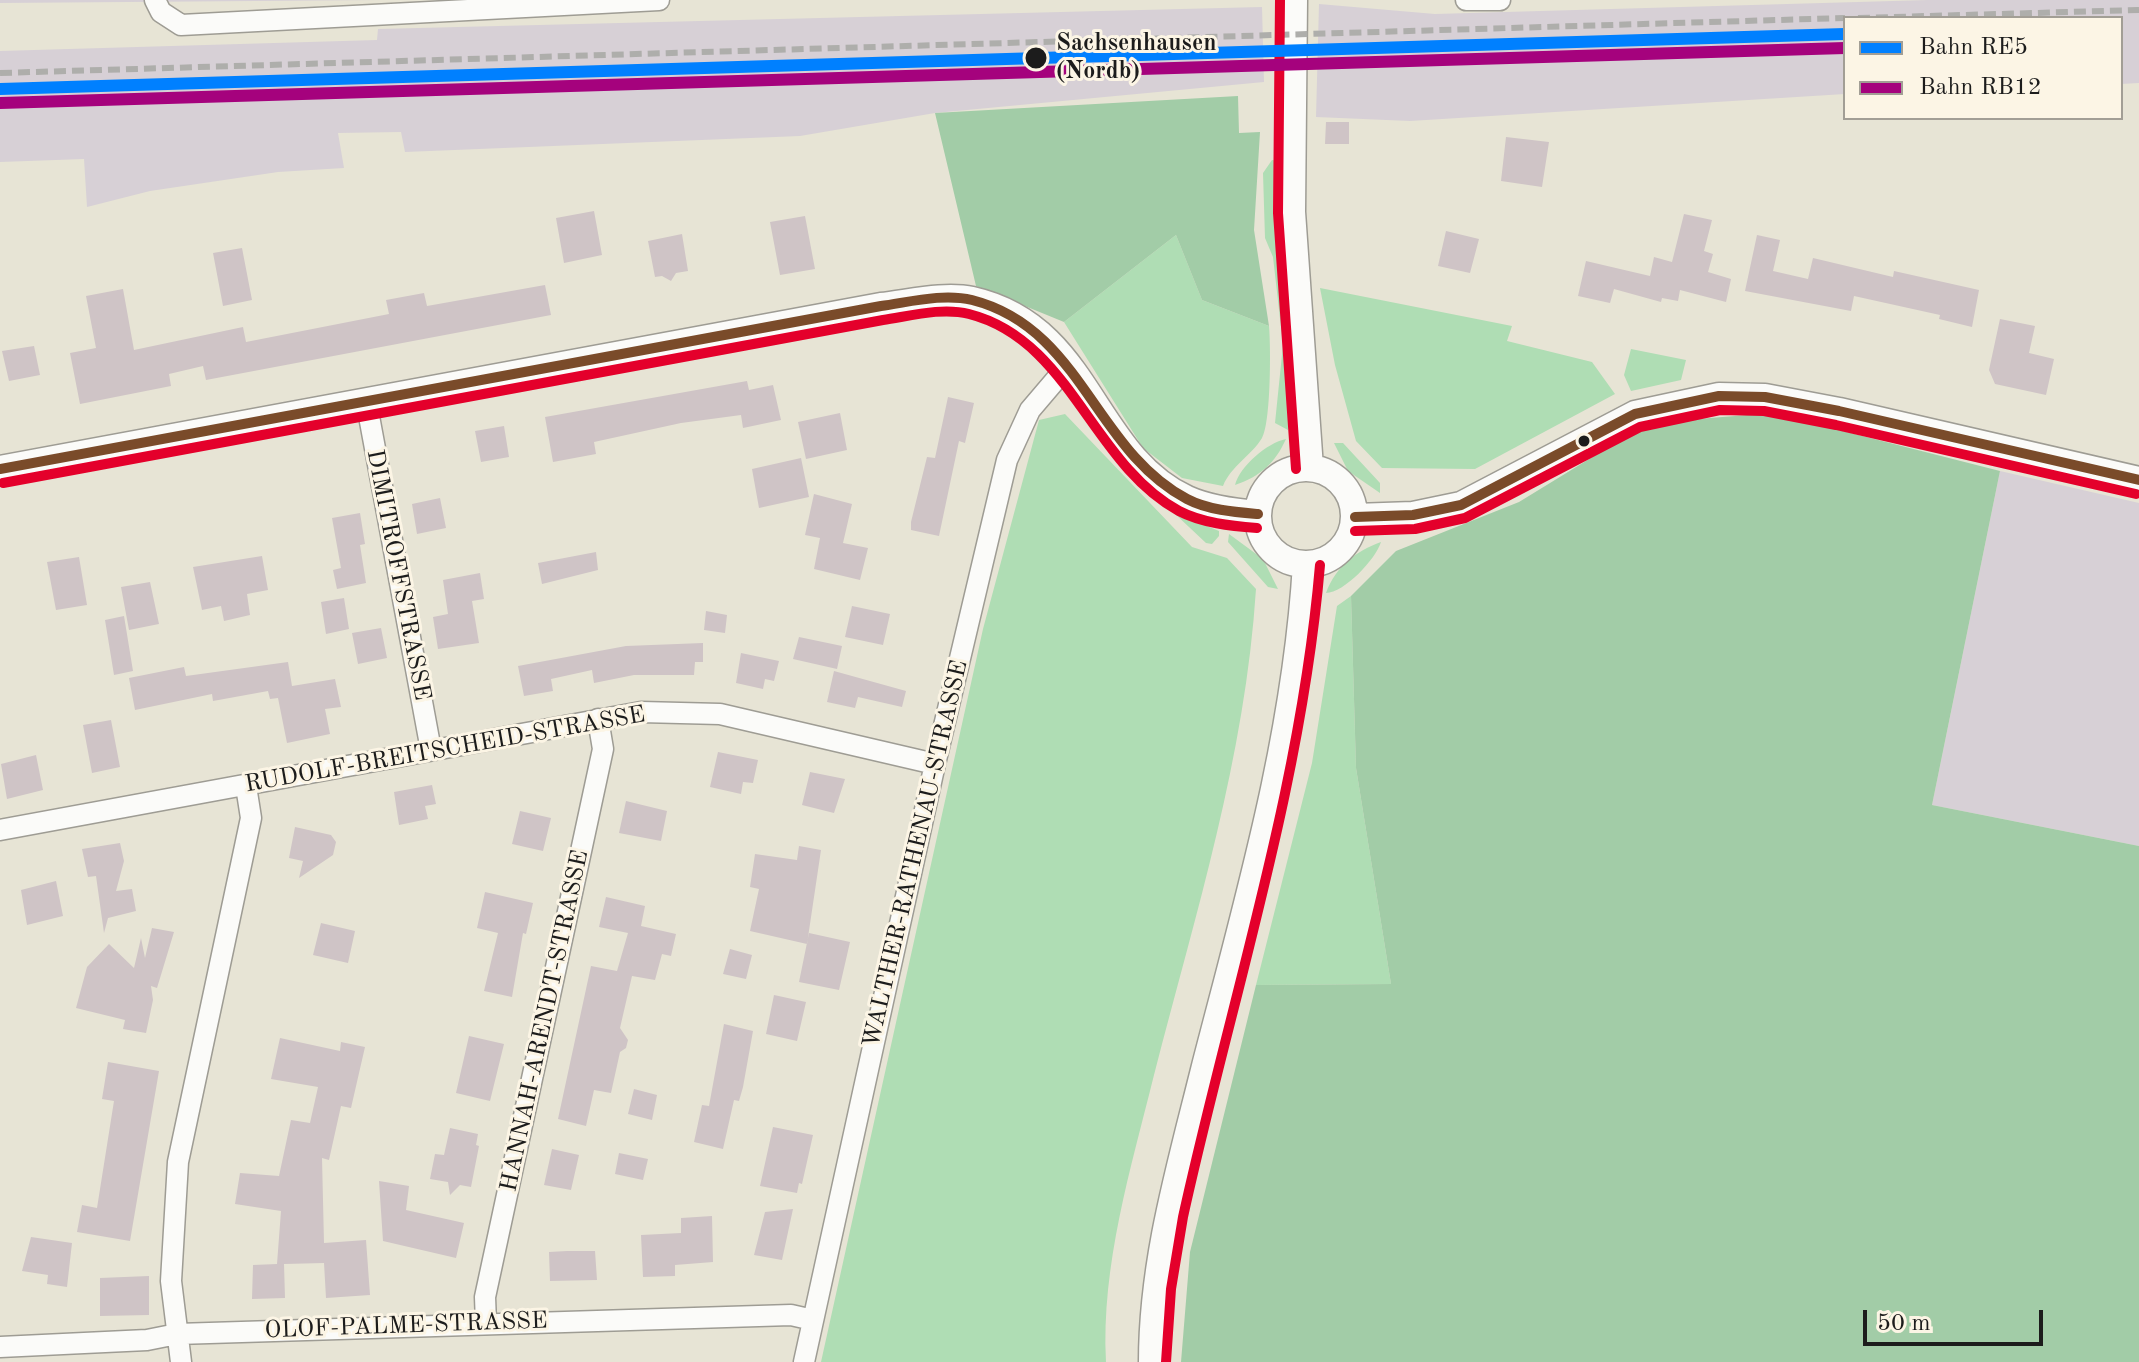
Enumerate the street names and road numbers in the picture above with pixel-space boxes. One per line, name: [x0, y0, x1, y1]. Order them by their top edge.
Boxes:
street label: DIMITROFFSTRASSE: [360, 447, 436, 703]
street label: WALTHER-RATHENAU-STRASSE: [857, 657, 975, 1051]
street label: RUDOLF-BREITSCHEID-STRASSE: [243, 701, 647, 799]
street label: HANNAH-ARENDT-STRASSE: [495, 847, 595, 1195]
street label: OLOF-PALME-STRASSE: [264, 1307, 548, 1345]

